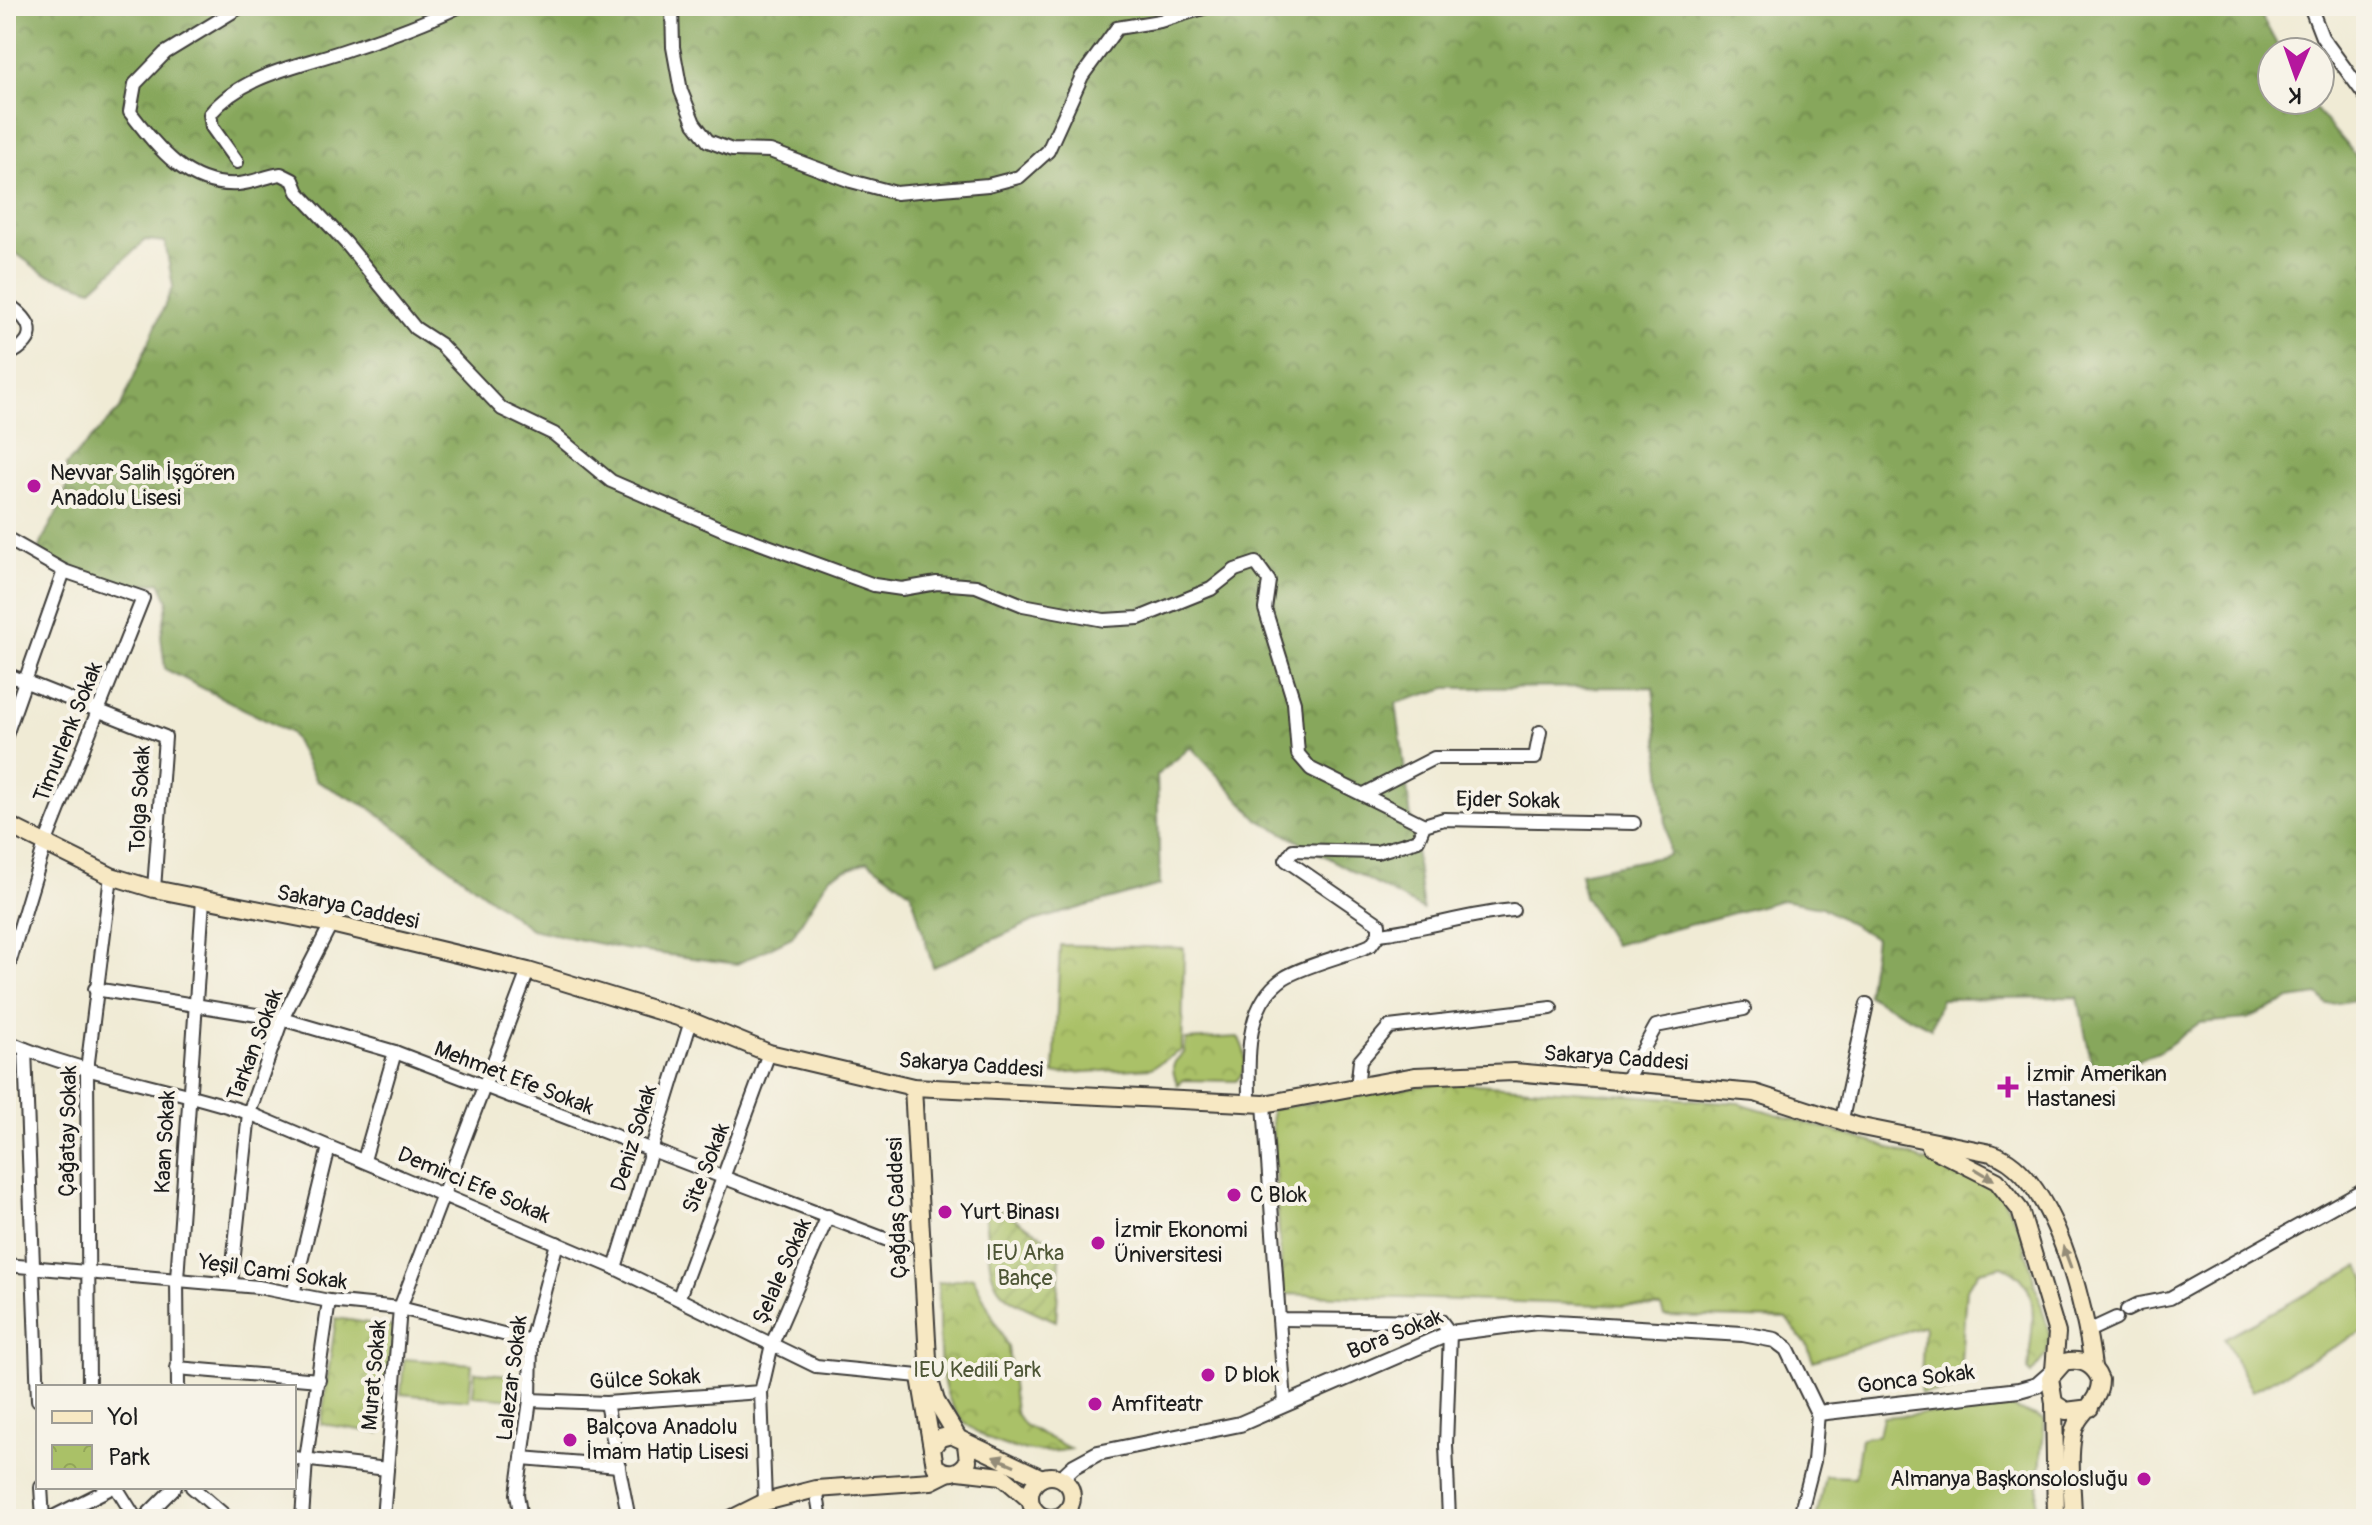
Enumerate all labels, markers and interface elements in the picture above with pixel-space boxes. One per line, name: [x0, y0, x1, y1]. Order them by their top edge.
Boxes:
north arrow: [2256, 36, 2336, 116]
text: K: [2287, 81, 2302, 109]
place label: Nevvar Salih İşgören Anadolu Lisesi: [50, 459, 235, 512]
marker: Nevvar Salih İşgören Anadolu Lisesi: [25, 477, 43, 495]
street label: Timurlenk Sokak: [27, 658, 109, 806]
street label: Tolga Sokak: [123, 745, 157, 853]
street label: Ejder Sokak: [1456, 785, 1560, 815]
street label: Sakarya Caddesi: [274, 878, 422, 936]
street label: Tarkan Sokak: [221, 985, 289, 1105]
street label: Mehmet Efe Sokak: [430, 1035, 598, 1121]
street label: Sakarya Caddesi: [1543, 1039, 1689, 1077]
street label: Sakarya Caddesi: [898, 1046, 1044, 1084]
place label: İzmir Amerikan Hastanesi: [2026, 1060, 2167, 1113]
street label: Çağatay Sokak: [53, 1065, 83, 1197]
marker: İzmir Amerikan Hastanesi: [1997, 1076, 2019, 1098]
street label: Deniz Sokak: [605, 1081, 663, 1195]
street label: Kaan Sokak: [148, 1090, 182, 1194]
street label: Site Sokak: [676, 1119, 736, 1217]
street label: Çağdaş Caddesi: [881, 1137, 913, 1279]
street label: Demirci Efe Sokak: [393, 1140, 555, 1230]
one-way arrow: [1973, 1166, 1995, 1180]
place label: C Blok: [1250, 1181, 1307, 1209]
marker: C Blok: [1225, 1186, 1243, 1204]
place label: Yurt Binası: [960, 1198, 1060, 1226]
marker: Yurt Binası: [936, 1203, 954, 1221]
street label: Şelale Sokak: [746, 1213, 818, 1329]
place label: İzmir Ekonomi Üniversitesi: [1114, 1216, 1248, 1269]
marker: İzmir Ekonomi Üniversitesi: [1089, 1234, 1107, 1252]
park label: IEU Arka Bahçe: [986, 1239, 1064, 1292]
one-way arrow: [2060, 1245, 2072, 1269]
street label: Yeşil Cami Sokak: [196, 1248, 349, 1296]
street label: Bora Sokak: [1343, 1302, 1447, 1366]
street label: Lalezar Sokak: [490, 1314, 534, 1442]
street label: Murat Sokak: [355, 1318, 393, 1432]
park label: IEU Kedili Park: [913, 1356, 1041, 1384]
street label: Gonca Sokak: [1856, 1358, 1976, 1400]
place label: D blok: [1224, 1361, 1280, 1389]
street label: Gülce Sokak: [589, 1362, 701, 1396]
marker: D blok: [1199, 1366, 1217, 1384]
legend: [36, 1385, 296, 1489]
place label: Amfiteatr: [1111, 1390, 1203, 1418]
marker: Amfiteatr: [1086, 1395, 1104, 1413]
text: Yol: [107, 1403, 138, 1432]
place label: Balçova Anadolu İmam Hatip Lisesi: [586, 1413, 749, 1466]
marker: Balçova Anadolu İmam Hatip Lisesi: [561, 1431, 579, 1449]
text: Park: [108, 1443, 150, 1472]
one-way arrow: [992, 1455, 1016, 1468]
place label: Almanya Başkonsolosluğu: [1890, 1465, 2128, 1493]
marker: Almanya Başkonsolosluğu: [2135, 1470, 2153, 1488]

